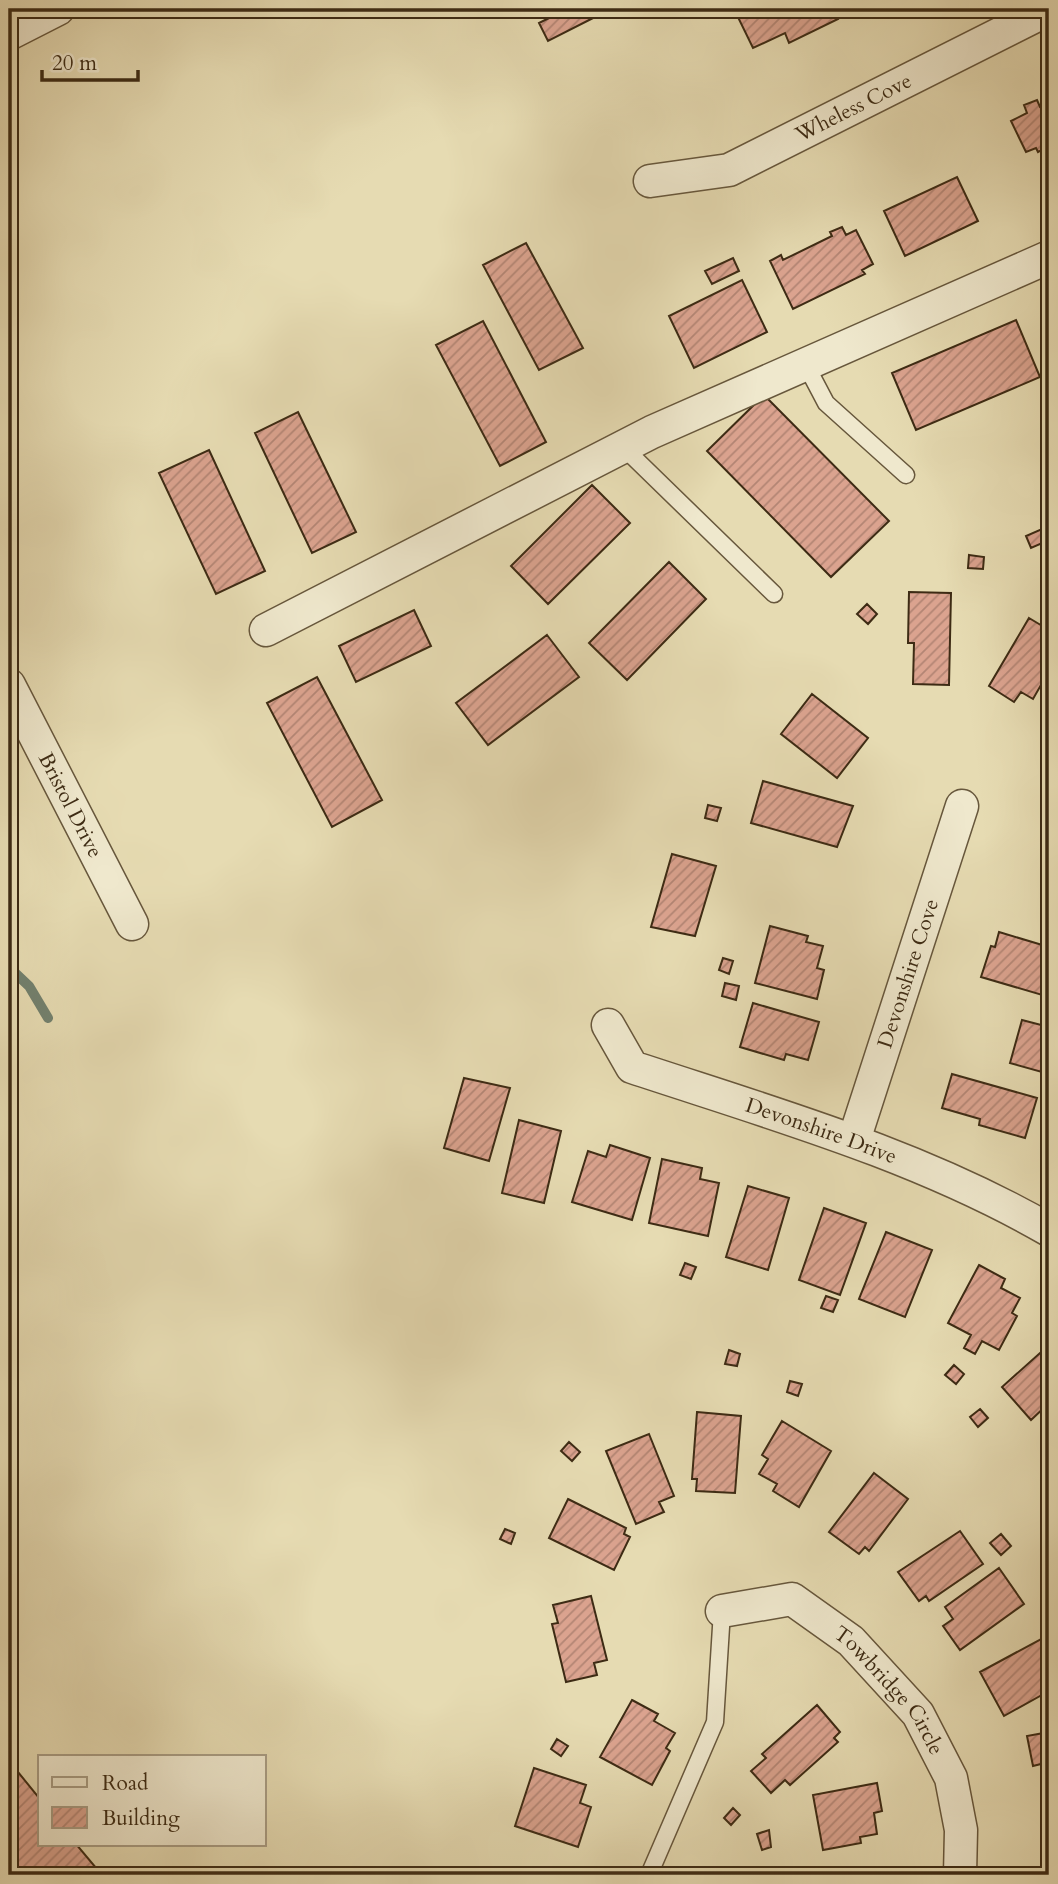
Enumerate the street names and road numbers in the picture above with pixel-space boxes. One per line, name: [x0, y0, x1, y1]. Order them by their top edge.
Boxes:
street label: Wheless Cove: [790, 66, 917, 150]
street label: Bristol Drive: [31, 748, 109, 863]
street label: Devonshire Cove: [871, 895, 946, 1052]
street label: Devonshire Drive: [742, 1091, 901, 1171]
street label: Towbridge Circle: [828, 1619, 951, 1760]

